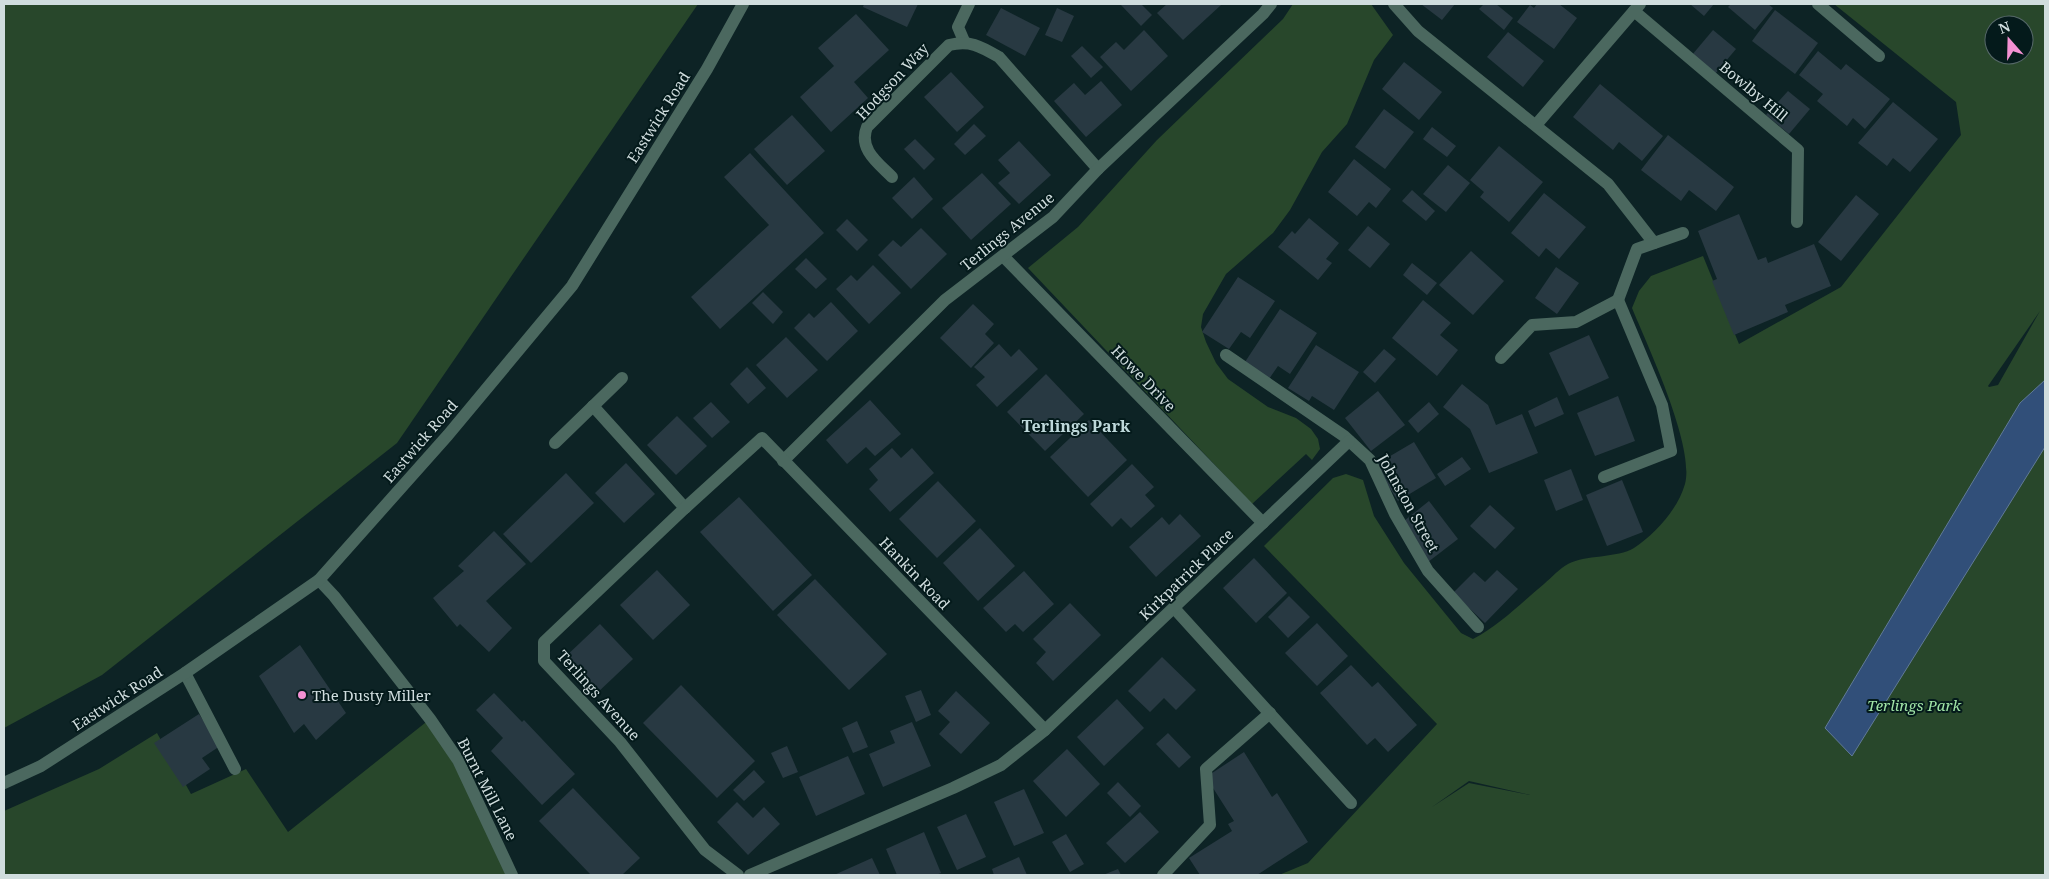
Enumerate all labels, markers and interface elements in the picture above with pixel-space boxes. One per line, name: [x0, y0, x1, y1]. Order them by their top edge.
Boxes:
north arrow: [1984, 15, 2034, 65]
text: N: [1996, 16, 2013, 38]
street label: Hodgson Way: [851, 38, 933, 124]
street label: Bowlby Hill: [1716, 57, 1793, 126]
street label: Eastwick Road: [622, 68, 694, 166]
street label: Terlings Avenue: [956, 187, 1058, 275]
street label: Howe Drive: [1107, 341, 1181, 415]
street label: Eastwick Road: [378, 395, 462, 487]
district label: Terlings Park: [1022, 415, 1131, 437]
street label: Johnston Street: [1373, 449, 1444, 556]
street label: Kirkpatrick Place: [1135, 524, 1237, 624]
street label: Hankin Road: [875, 532, 955, 614]
street label: Terlings Avenue: [553, 646, 645, 744]
street label: Eastwick Road: [68, 661, 166, 735]
place label: The Dusty Miller: [312, 685, 431, 705]
marker: The Dusty Miller: [296, 689, 308, 701]
park label: Terlings Park: [1867, 695, 1961, 715]
street label: Burnt Mill Lane: [453, 734, 523, 844]

